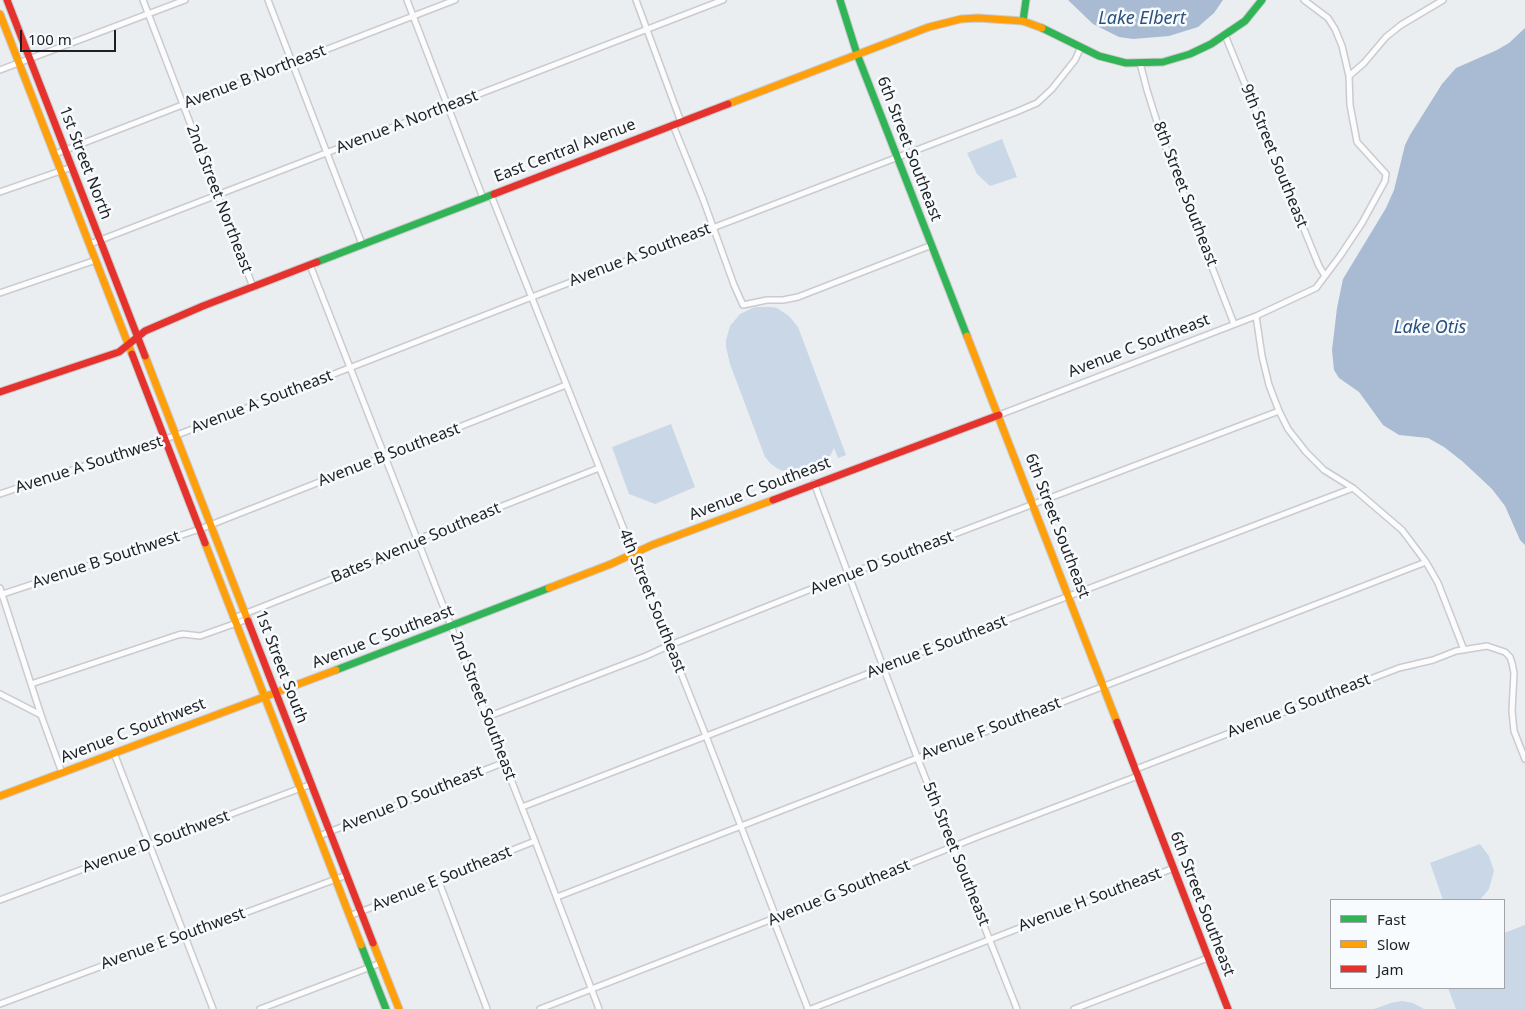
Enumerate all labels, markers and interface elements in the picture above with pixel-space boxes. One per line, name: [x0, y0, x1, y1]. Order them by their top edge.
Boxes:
water label: Lake Elbert: [1098, 8, 1186, 30]
scale bar: [22, 20, 119, 52]
text: 100 m: [28, 29, 72, 49]
street label: Avenue B Northeast: [181, 41, 329, 113]
street label: 6th Street Southeast: [873, 74, 945, 224]
street label: 9th Street Southeast: [1236, 81, 1312, 231]
street label: Avenue A Northeast: [333, 86, 481, 158]
street label: 1st Street North: [55, 104, 115, 222]
street label: East Central Avenue: [492, 115, 638, 187]
street label: 8th Street Southeast: [1149, 119, 1221, 269]
street label: 2nd Street Northeast: [182, 122, 256, 276]
street label: Avenue A Southeast: [566, 219, 714, 291]
street label: Avenue C Southeast: [1066, 310, 1212, 382]
water label: Lake Otis: [1394, 317, 1466, 339]
street label: Avenue A Southeast: [188, 366, 336, 438]
street label: Avenue B Southeast: [315, 419, 463, 491]
street label: Avenue A Southwest: [13, 432, 165, 498]
street label: 6th Street Southeast: [1021, 451, 1093, 601]
street label: Avenue C Southeast: [687, 453, 833, 525]
street label: Bates Avenue Southeast: [329, 499, 503, 587]
street label: 4th Street Southeast: [614, 526, 690, 676]
street label: Avenue B Southwest: [30, 527, 182, 593]
street label: Avenue D Southeast: [808, 527, 956, 599]
street label: Avenue C Southeast: [310, 601, 456, 673]
street label: 1st Street South: [251, 608, 311, 726]
street label: Avenue E Southeast: [864, 611, 1010, 683]
street label: 2nd Street Southeast: [446, 629, 520, 783]
street label: Avenue G Southeast: [1225, 670, 1373, 742]
street label: Avenue F Southeast: [918, 693, 1064, 765]
street label: Avenue C Southwest: [58, 695, 208, 767]
street label: Avenue D Southeast: [338, 762, 486, 836]
street label: 5th Street Southeast: [918, 779, 994, 929]
street label: Avenue D Southwest: [80, 806, 232, 878]
street label: 6th Street Southeast: [1166, 829, 1238, 979]
street label: Avenue E Southeast: [369, 842, 515, 916]
street label: Avenue G Southeast: [765, 856, 913, 930]
street label: Avenue H Southeast: [1016, 864, 1164, 936]
legend: [1330, 899, 1505, 989]
street label: Avenue E Southwest: [98, 904, 248, 974]
text: Fast: [1377, 909, 1406, 929]
text: Slow: [1377, 934, 1410, 954]
text: Jam: [1377, 959, 1404, 979]

